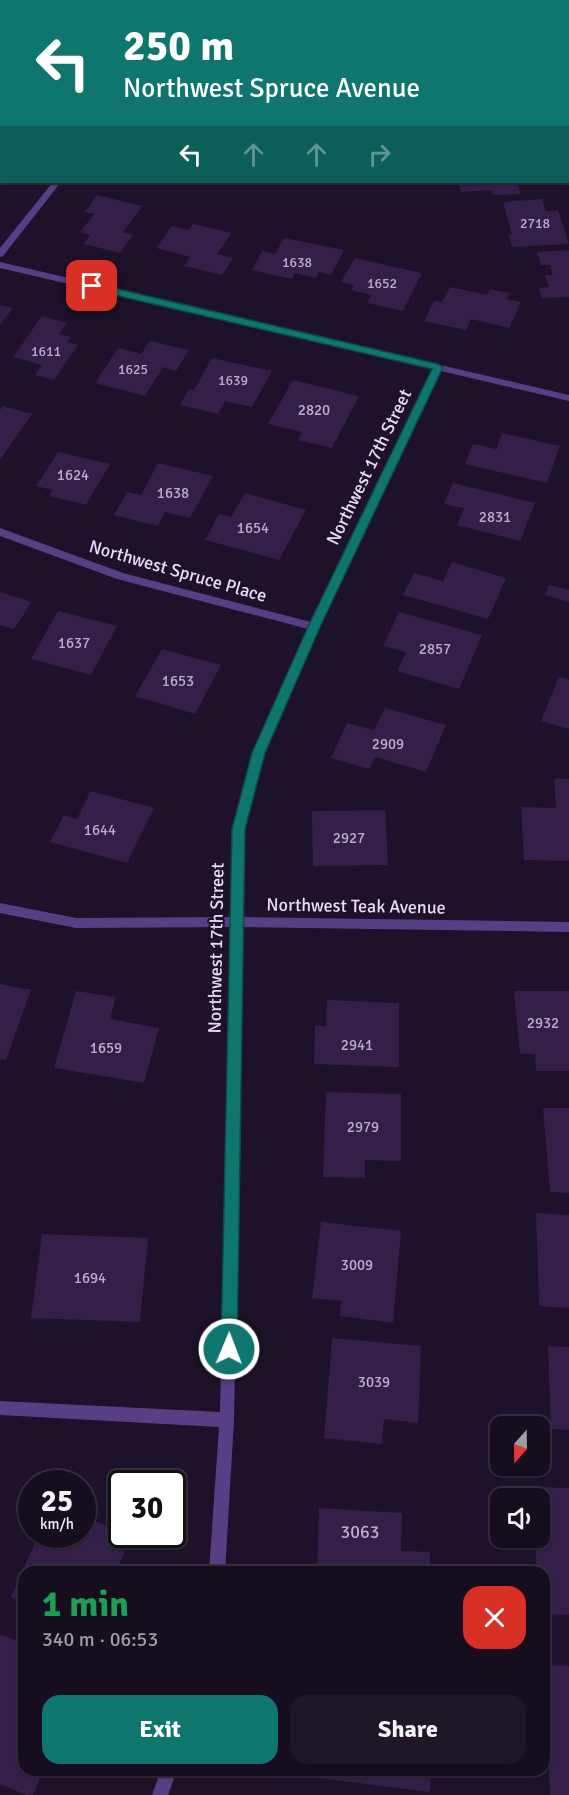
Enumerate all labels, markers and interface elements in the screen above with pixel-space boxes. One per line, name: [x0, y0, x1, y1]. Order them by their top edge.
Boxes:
text: 250 m: [123, 21, 234, 72]
icon: left: [24, 24, 102, 102]
text: Northwest Spruce Avenue: [123, 72, 420, 105]
icon: left: [174, 138, 207, 171]
icon: ahead: [237, 138, 270, 171]
icon: ahead: [300, 138, 333, 171]
icon: right: [363, 138, 396, 171]
house number: 2718: [520, 215, 550, 232]
house number: 1638: [282, 254, 312, 271]
pin: [66, 260, 117, 311]
icon: arrive: [75, 269, 108, 302]
house number: 1652: [367, 275, 397, 292]
house number: 1611: [31, 343, 61, 360]
house number: 1625: [118, 361, 148, 378]
house number: 1639: [218, 372, 248, 389]
street label: Northwest 17th Street: [322, 385, 416, 549]
house number: 2820: [298, 401, 330, 419]
house number: 1624: [57, 466, 89, 484]
house number: 1638: [157, 484, 189, 502]
house number: 2831: [479, 508, 511, 526]
house number: 1654: [237, 519, 269, 537]
street label: Northwest Spruce Place: [87, 535, 269, 607]
house number: 1637: [58, 634, 90, 652]
house number: 2857: [419, 640, 451, 658]
house number: 1653: [162, 672, 194, 690]
house number: 2909: [372, 735, 404, 753]
house number: 1644: [84, 821, 116, 839]
house number: 2927: [333, 829, 365, 847]
street label: Northwest 17th Street: [204, 862, 228, 1034]
street label: Northwest Teak Avenue: [266, 893, 446, 919]
house number: 2932: [527, 1014, 559, 1032]
house number: 2941: [341, 1036, 373, 1054]
house number: 1659: [90, 1039, 122, 1057]
house number: 2979: [347, 1118, 379, 1136]
house number: 3009: [341, 1256, 373, 1274]
house number: 1694: [74, 1269, 106, 1287]
position arrow: [197, 1317, 261, 1381]
house number: 3039: [358, 1373, 390, 1391]
north arrow: [490, 1416, 550, 1476]
map controls: [490, 1416, 550, 1548]
speed limit sign: 30: [108, 1470, 186, 1548]
text: 25: [41, 1483, 73, 1520]
button: sound: [490, 1488, 550, 1548]
text: km/h: [40, 1515, 74, 1533]
house number: 3063: [341, 1521, 379, 1543]
text: 1 min: [42, 1582, 129, 1627]
button: close: [463, 1586, 526, 1649]
text: 340 m · 06:53: [42, 1627, 158, 1652]
button: Exit: [42, 1695, 278, 1764]
button: Share: [290, 1695, 526, 1764]

